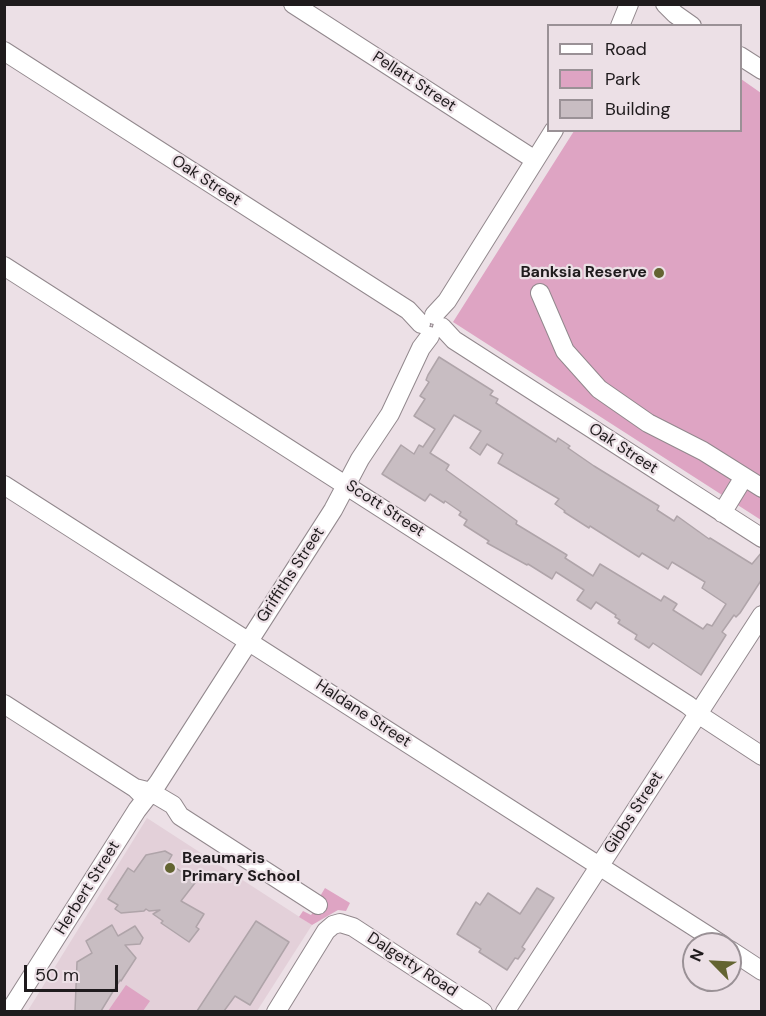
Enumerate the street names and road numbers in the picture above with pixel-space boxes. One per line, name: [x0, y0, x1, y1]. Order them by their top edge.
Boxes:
street label: Pellatt Street: [369, 48, 459, 116]
street label: Oak Street: [168, 152, 244, 210]
street label: Oak Street: [585, 420, 661, 478]
street label: Scott Street: [342, 477, 428, 541]
street label: Griffiths Street: [253, 524, 329, 626]
street label: Haldane Street: [312, 676, 414, 752]
street label: Gibbs Street: [600, 769, 668, 857]
street label: Herbert Street: [52, 838, 124, 938]
street label: Dalgetty Road: [363, 929, 461, 1001]

